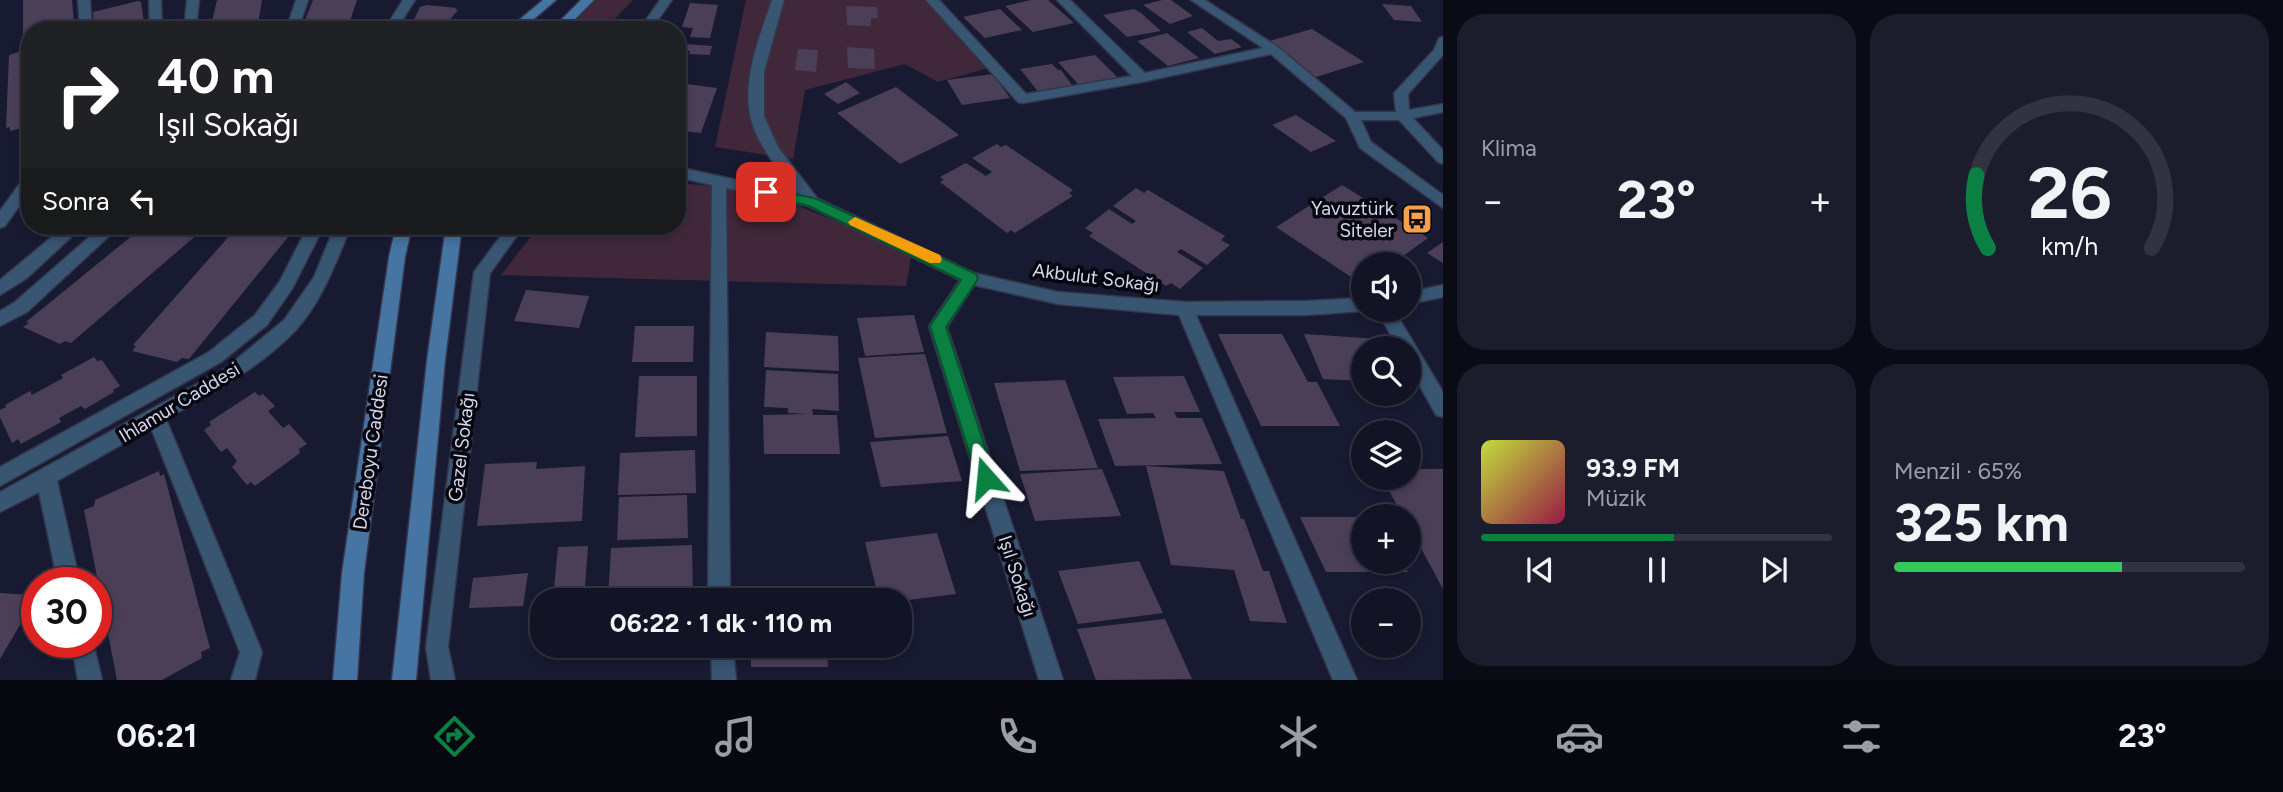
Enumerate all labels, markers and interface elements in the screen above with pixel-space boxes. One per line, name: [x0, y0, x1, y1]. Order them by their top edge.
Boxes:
text: 40 m: [157, 46, 274, 105]
icon: right: [42, 49, 133, 140]
text: Işıl Sokağı: [157, 106, 299, 144]
text: Klima: [1481, 134, 1537, 162]
text: 26: [2027, 149, 2112, 236]
pin: [736, 162, 796, 222]
text: 23°: [1617, 169, 1696, 231]
icon: arrive: [747, 173, 785, 211]
text: −: [1481, 178, 1505, 224]
text: +: [1808, 178, 1832, 224]
icon: left: [124, 182, 162, 220]
text: Sonra: [42, 185, 110, 217]
place label: Yavuztürk Siteler: [1311, 197, 1395, 242]
bus stop icon: Yavuztürk Siteler: [1400, 202, 1434, 236]
text: km/h: [2041, 231, 2098, 261]
map controls: [1351, 252, 1421, 658]
button: sound: [1351, 252, 1421, 322]
street label: Akbulut Sokağı: [1031, 258, 1161, 297]
button: search: [1351, 336, 1421, 406]
street label: Ihlamur Caddesi: [115, 357, 244, 448]
street label: Dereboyu Caddesi: [348, 373, 393, 531]
street label: Gazel Sokağı: [443, 391, 480, 503]
button: layers: [1351, 420, 1421, 490]
position arrow: [949, 441, 1023, 515]
text: 93.9 FM: [1586, 452, 1680, 484]
text: Menzil · 65%: [1894, 457, 2022, 485]
text: Müzik: [1586, 484, 1646, 512]
text: 325 km: [1894, 492, 2069, 554]
button: +: [1351, 504, 1421, 574]
street label: Işıl Sokağı: [994, 533, 1041, 620]
icon: previous: [1521, 551, 1559, 589]
icon: pause: [1638, 551, 1676, 589]
icon: next: [1755, 551, 1793, 589]
speed limit sign: 30: [21, 567, 112, 658]
button: −: [1351, 588, 1421, 658]
text: 06:22 · 1 dk · 110 m: [610, 607, 832, 639]
icon: directions: [430, 712, 479, 761]
icon: music: [711, 712, 760, 761]
icon: phone: [993, 712, 1042, 761]
icon: climate: [1274, 712, 1323, 761]
icon: car: [1555, 712, 1604, 761]
icon: filters: [1837, 712, 1886, 761]
text: 06:21: [116, 717, 197, 755]
text: 23°: [2118, 717, 2167, 755]

